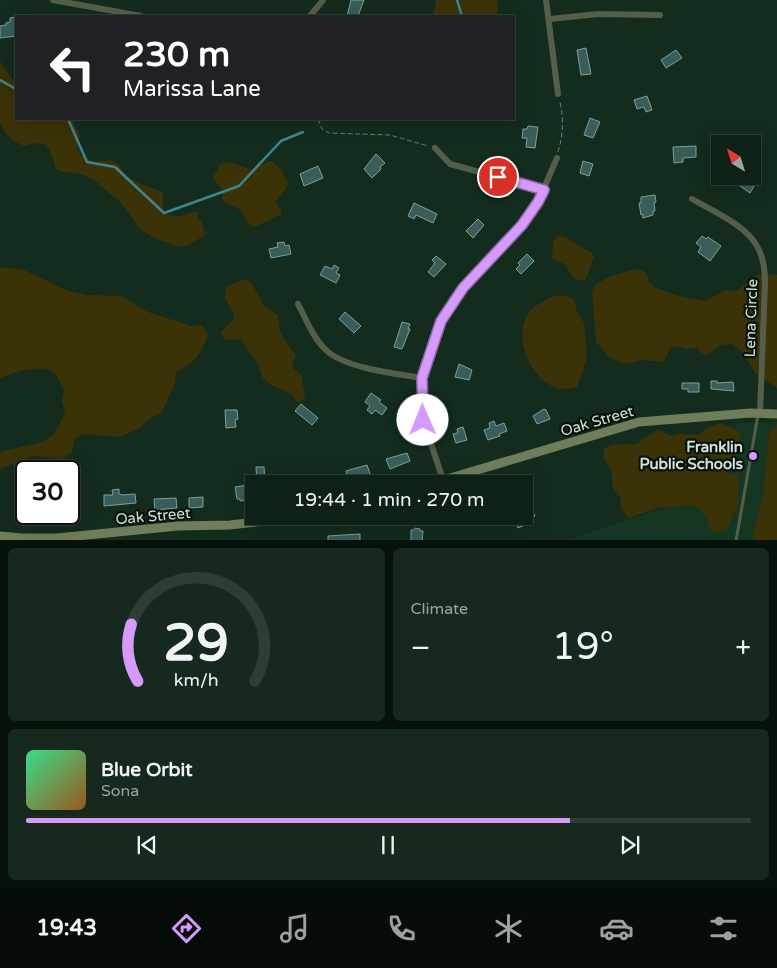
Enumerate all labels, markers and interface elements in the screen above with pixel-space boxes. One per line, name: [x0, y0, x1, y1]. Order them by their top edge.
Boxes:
text: 230 m: [123, 34, 230, 76]
icon: left: [40, 35, 105, 100]
text: Marissa Lane: [123, 76, 261, 102]
north arrow: [711, 135, 761, 185]
map controls: [711, 135, 761, 185]
pin: [477, 156, 519, 198]
icon: arrive: [484, 163, 512, 191]
street label: Lena Circle: [741, 278, 761, 358]
position arrow: [396, 393, 448, 445]
street label: Oak Street: [558, 402, 636, 440]
place label: Franklin Public Schools: [640, 438, 743, 473]
marker: Franklin Public Schools: [747, 450, 759, 462]
speed limit sign: 30: [15, 460, 80, 525]
text: 19:44 · 1 min · 270 m: [293, 489, 485, 511]
street label: Oak Street: [115, 504, 192, 528]
text: Climate: [411, 599, 468, 619]
text: 29: [164, 612, 229, 675]
text: 19°: [552, 624, 614, 670]
text: −: [411, 631, 430, 665]
text: +: [735, 631, 751, 665]
text: km/h: [174, 670, 219, 691]
text: Blue Orbit: [101, 759, 193, 781]
text: Sona: [101, 781, 139, 801]
icon: previous: [133, 831, 161, 859]
icon: pause: [374, 831, 402, 859]
icon: next: [616, 831, 644, 859]
icon: directions: [169, 911, 204, 946]
icon: music: [277, 911, 312, 946]
icon: phone: [384, 911, 419, 946]
icon: climate: [491, 911, 526, 946]
icon: car: [599, 911, 634, 946]
icon: filters: [706, 911, 741, 946]
text: 19:43: [36, 915, 97, 941]

